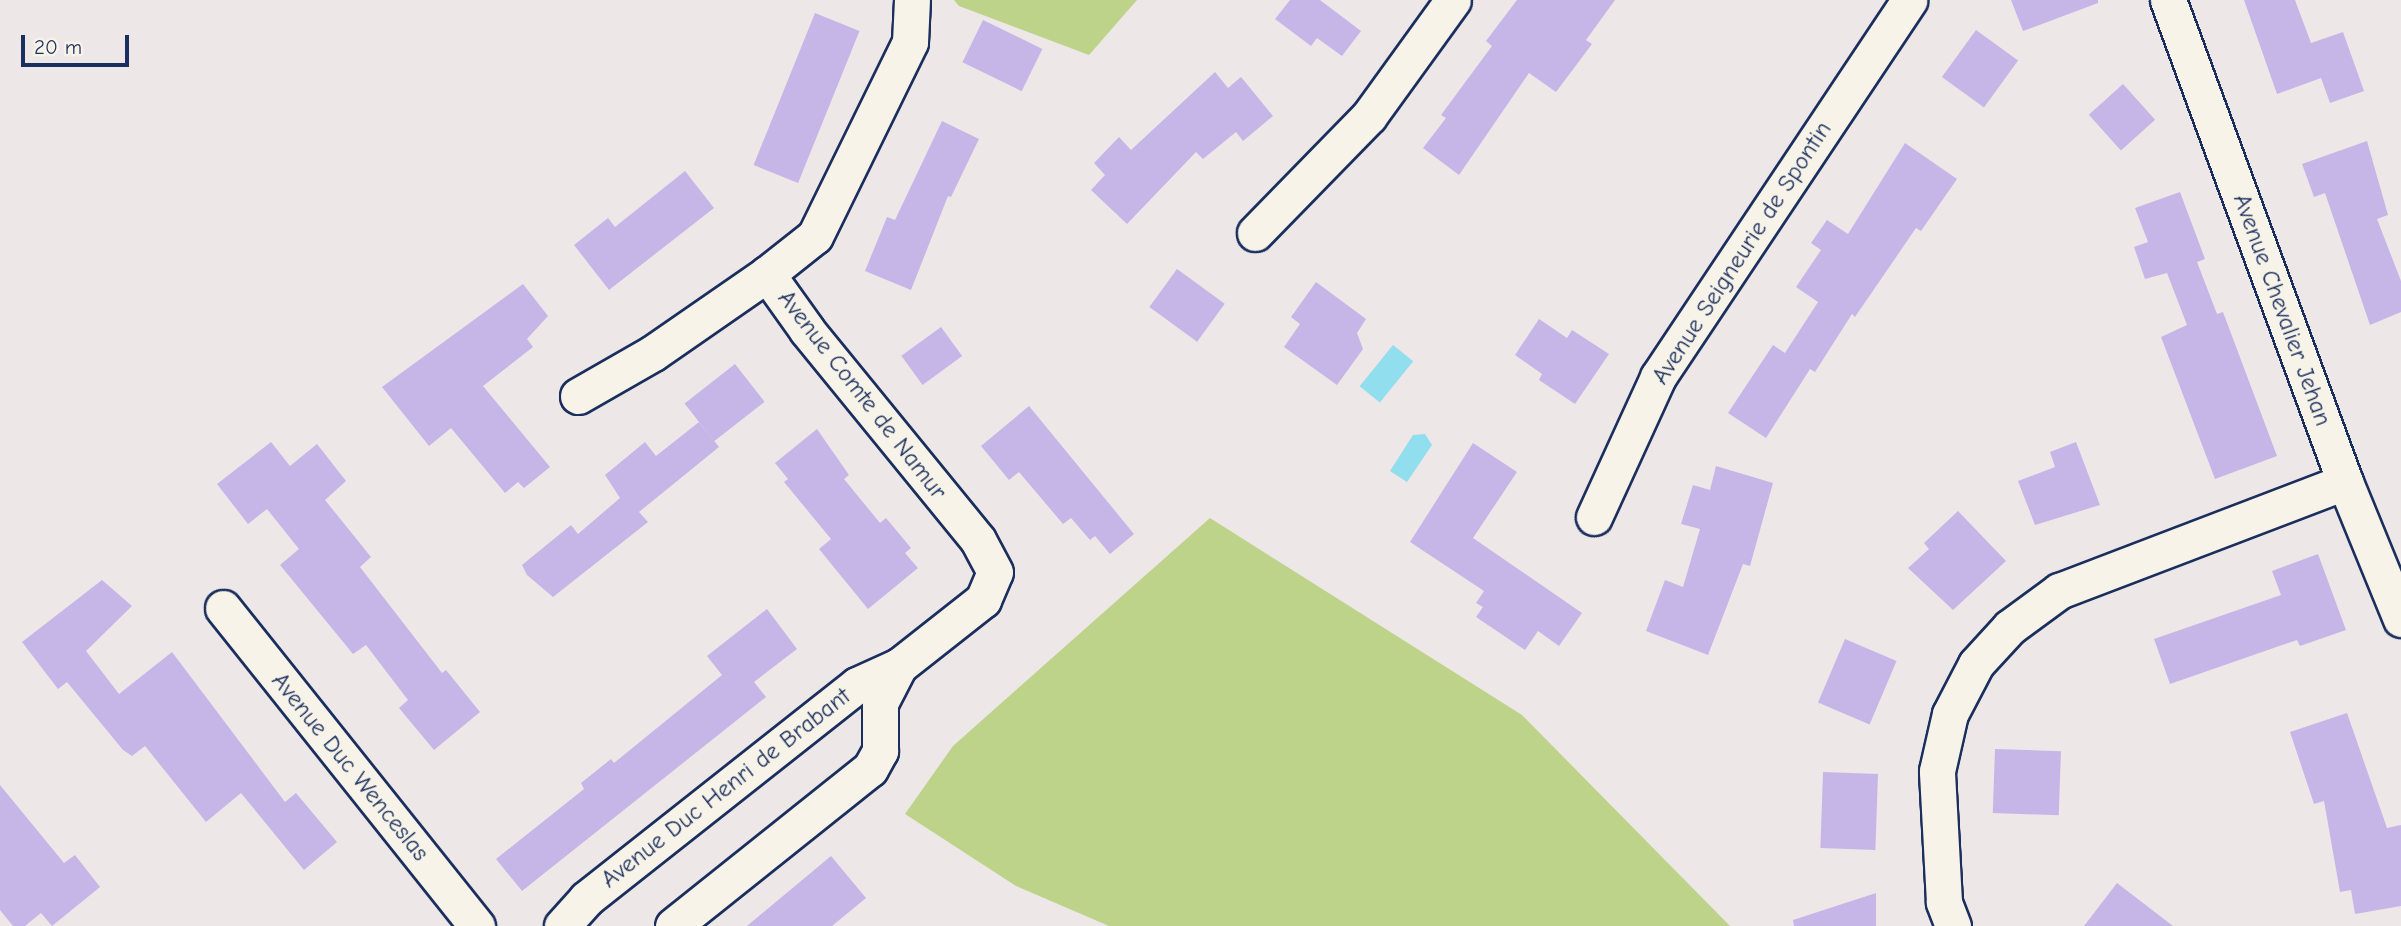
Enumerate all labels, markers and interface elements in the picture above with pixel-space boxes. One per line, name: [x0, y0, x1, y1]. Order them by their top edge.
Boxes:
scale bar: [24, 21, 133, 65]
text: 20 m: [34, 35, 82, 59]
street label: Avenue Seigneurie de Spontin: [1646, 116, 1838, 390]
street label: Avenue Chevalier Jehan: [2227, 190, 2337, 430]
street label: Avenue Comte de Namur: [771, 285, 953, 505]
street label: Avenue Duc Wenceslas: [265, 667, 435, 867]
street label: Avenue Duc Henri de Brabant: [596, 682, 856, 894]

